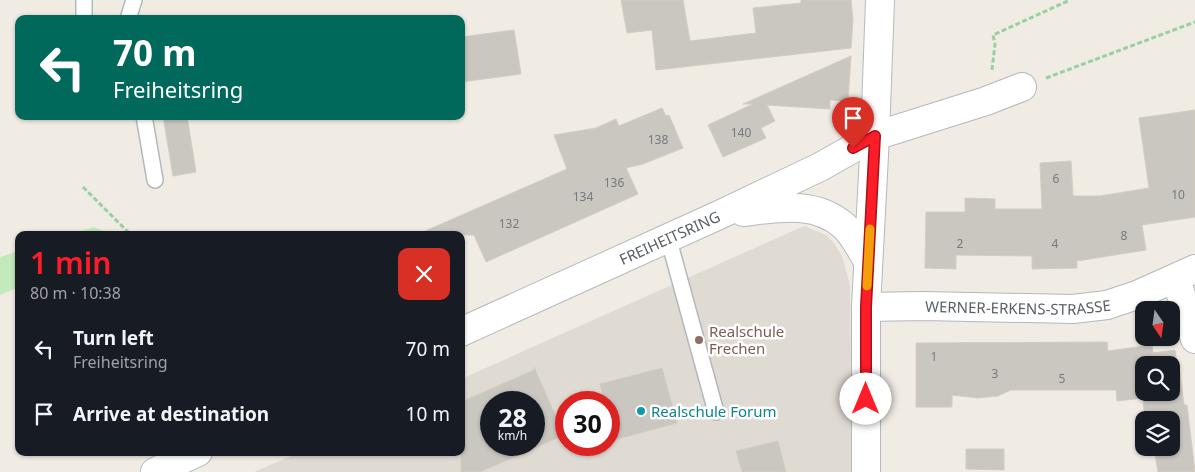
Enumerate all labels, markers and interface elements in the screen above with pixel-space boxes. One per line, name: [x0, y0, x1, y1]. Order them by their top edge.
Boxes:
text: 70 m: [113, 29, 196, 76]
icon: left: [30, 35, 95, 100]
text: Freiheitsring: [113, 74, 243, 104]
pin: [832, 97, 874, 148]
icon: arrive: [839, 104, 867, 132]
house number: 140: [731, 124, 751, 141]
house number: 138: [648, 131, 668, 148]
house number: 6: [1053, 170, 1060, 187]
house number: 136: [604, 174, 624, 191]
house number: 10: [1171, 186, 1185, 203]
house number: 134: [573, 188, 593, 205]
street label: FREIHEITSRING: [616, 206, 723, 269]
house number: 132: [499, 215, 519, 232]
house number: 8: [1121, 227, 1128, 244]
house number: 2: [957, 235, 964, 252]
house number: 4: [1052, 235, 1059, 252]
text: 1 min: [30, 242, 111, 283]
button: close: [398, 248, 450, 300]
text: 80 m · 10:38: [30, 282, 121, 304]
street label: WERNER-ERKENS-STRASSE: [925, 295, 1112, 319]
north arrow: [1135, 301, 1180, 346]
map controls: [1135, 301, 1180, 456]
place label: Realschule Frechen: [709, 321, 784, 358]
text: Turn left: [73, 325, 154, 351]
marker: Realschule Frechen: [693, 334, 705, 346]
icon: left: [30, 335, 58, 363]
text: 70 m: [406, 336, 450, 362]
house number: 1: [931, 348, 937, 365]
text: Freiheitsring: [73, 351, 168, 373]
button: search: [1135, 356, 1180, 401]
house number: 3: [992, 365, 999, 382]
house number: 5: [1059, 370, 1066, 387]
position arrow: [839, 372, 891, 424]
speed limit sign: 30: [555, 391, 620, 456]
icon: arrive: [30, 400, 58, 428]
text: 28: [498, 400, 527, 434]
text: Arrive at destination: [73, 401, 269, 427]
text: 10 m: [406, 401, 450, 427]
place label: Realschule Forum: [651, 401, 777, 421]
marker: Realschule Forum: [635, 405, 647, 417]
button: layers: [1135, 411, 1180, 456]
text: km/h: [498, 427, 527, 444]

